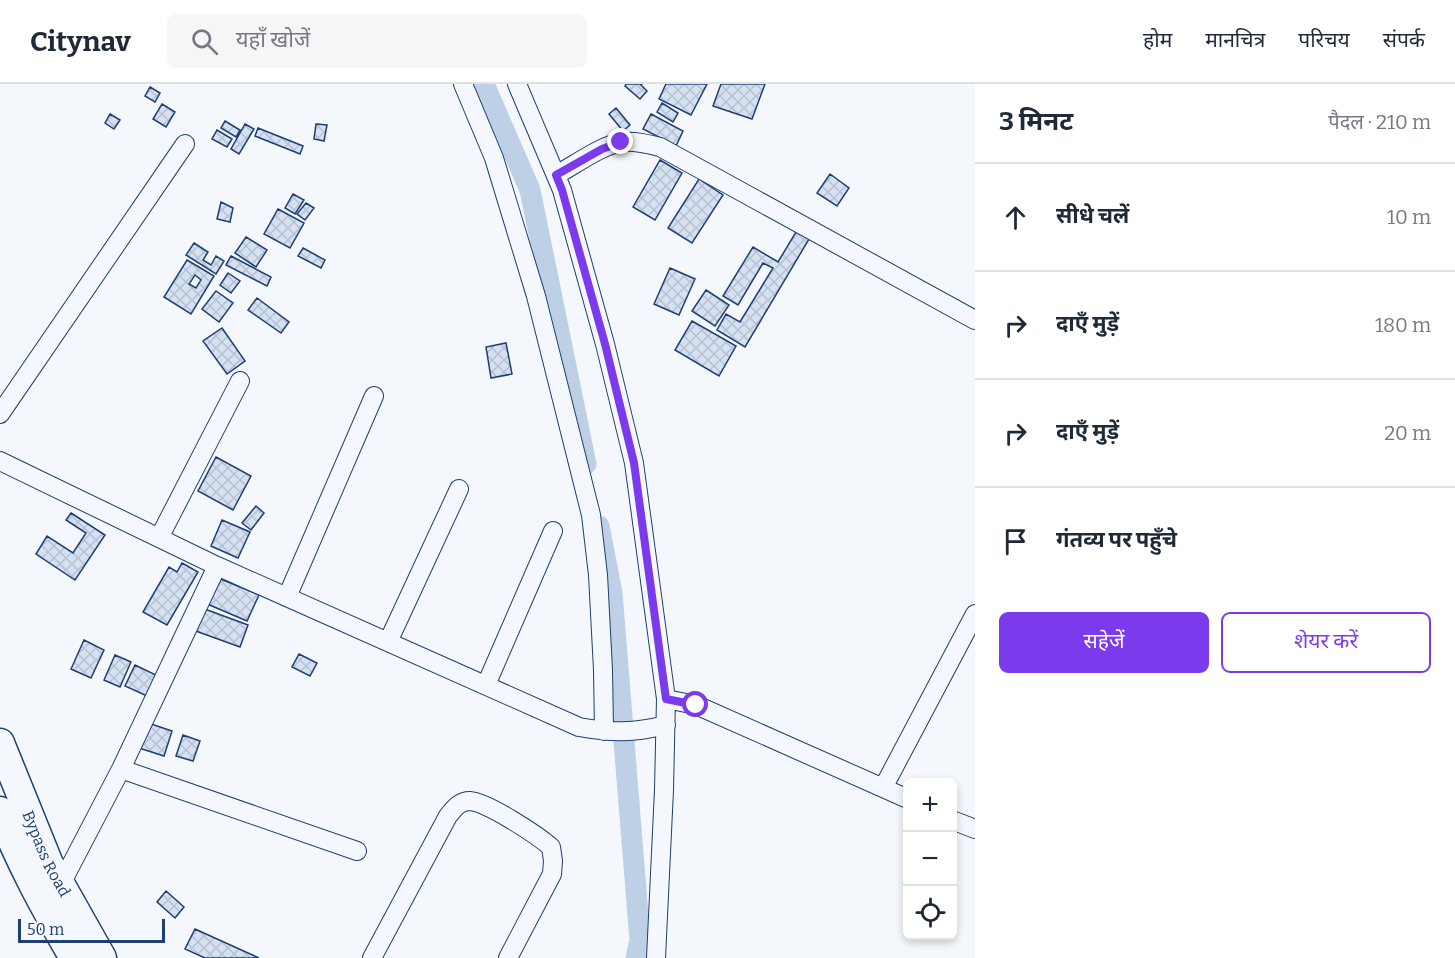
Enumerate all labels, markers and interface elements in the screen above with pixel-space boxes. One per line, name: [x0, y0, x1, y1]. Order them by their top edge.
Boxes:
search box: [167, 14, 587, 68]
text: Citynav: [30, 25, 131, 58]
icon: search: [188, 25, 221, 58]
text: यहाँ खोजें: [236, 26, 310, 53]
text: होम: [1143, 27, 1172, 53]
text: मानचित्र: [1205, 27, 1265, 53]
text: परिचय: [1298, 27, 1350, 53]
text: संपर्क: [1383, 27, 1425, 53]
text: 3 मिनट: [999, 106, 1073, 137]
text: पैदल · 210 m: [1328, 110, 1431, 134]
route end: [607, 128, 633, 154]
icon: ahead: [999, 201, 1032, 234]
text: सीधे चलें: [1056, 202, 1129, 229]
text: 10 m: [1387, 205, 1431, 229]
icon: right: [999, 309, 1032, 342]
text: दाएँ मुड़ें: [1056, 310, 1119, 337]
text: 180 m: [1375, 313, 1431, 337]
icon: right: [999, 417, 1032, 450]
text: दाएँ मुड़ें: [1056, 418, 1119, 445]
text: 20 m: [1384, 421, 1431, 445]
icon: arrive: [999, 525, 1032, 558]
text: गंतव्य पर पहुँचे: [1056, 526, 1177, 553]
button: सहेजें: [999, 612, 1209, 673]
button: शेयर करें: [1221, 612, 1431, 673]
route start: [682, 691, 708, 717]
map controls: [903, 778, 957, 940]
button: +: [903, 778, 957, 832]
street label: Bypass Road: [19, 808, 75, 900]
button: −: [903, 832, 957, 886]
button: locate: [903, 886, 957, 940]
scale bar: [18, 916, 165, 944]
text: 50 m: [27, 920, 64, 939]

